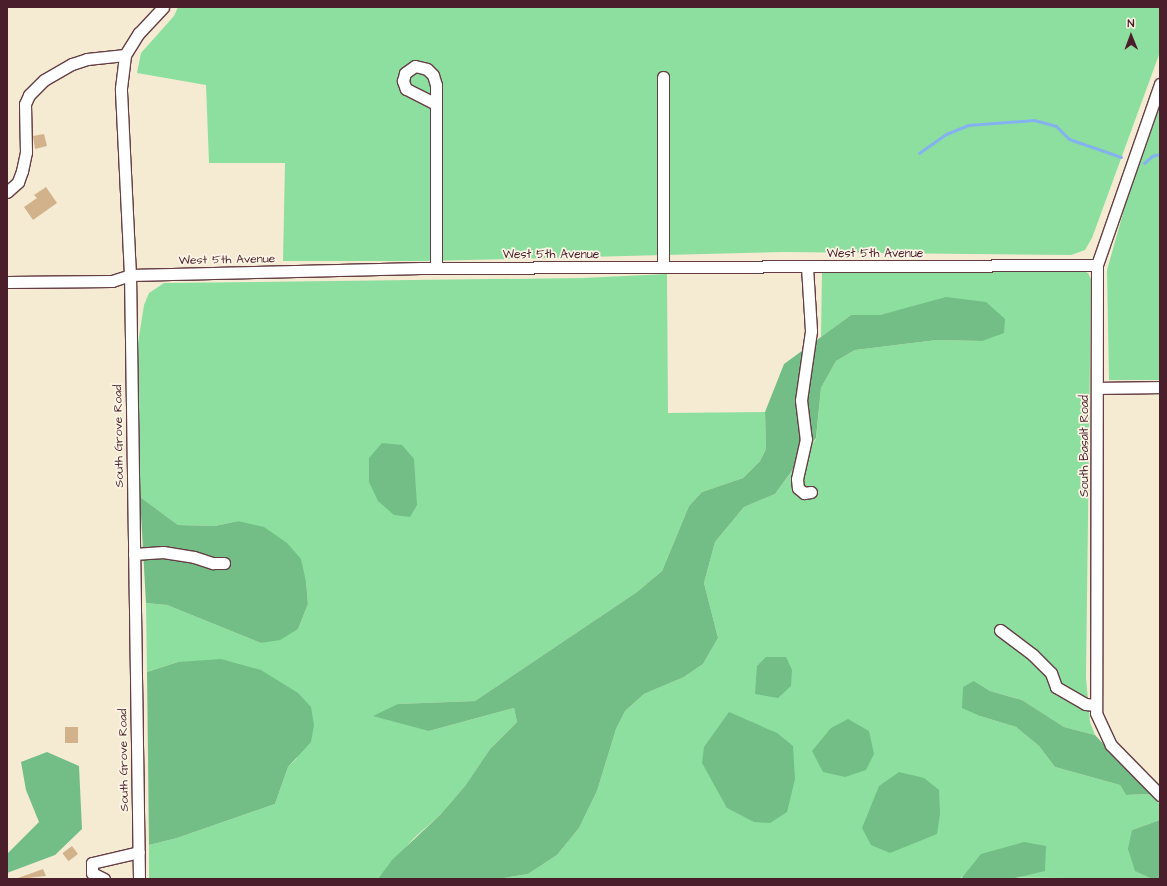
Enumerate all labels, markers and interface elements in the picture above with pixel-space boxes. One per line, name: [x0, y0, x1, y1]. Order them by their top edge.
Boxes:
north arrow: [1111, 16, 1151, 56]
text: N: [1127, 16, 1134, 31]
street label: West 5th Avenue: [827, 247, 923, 261]
street label: West 5th Avenue: [503, 248, 599, 262]
street label: West 5th Avenue: [179, 252, 275, 268]
street label: South Grove Road: [111, 384, 127, 488]
street label: South Basalt Road: [1078, 395, 1092, 497]
street label: South Grove Road: [116, 708, 132, 812]

